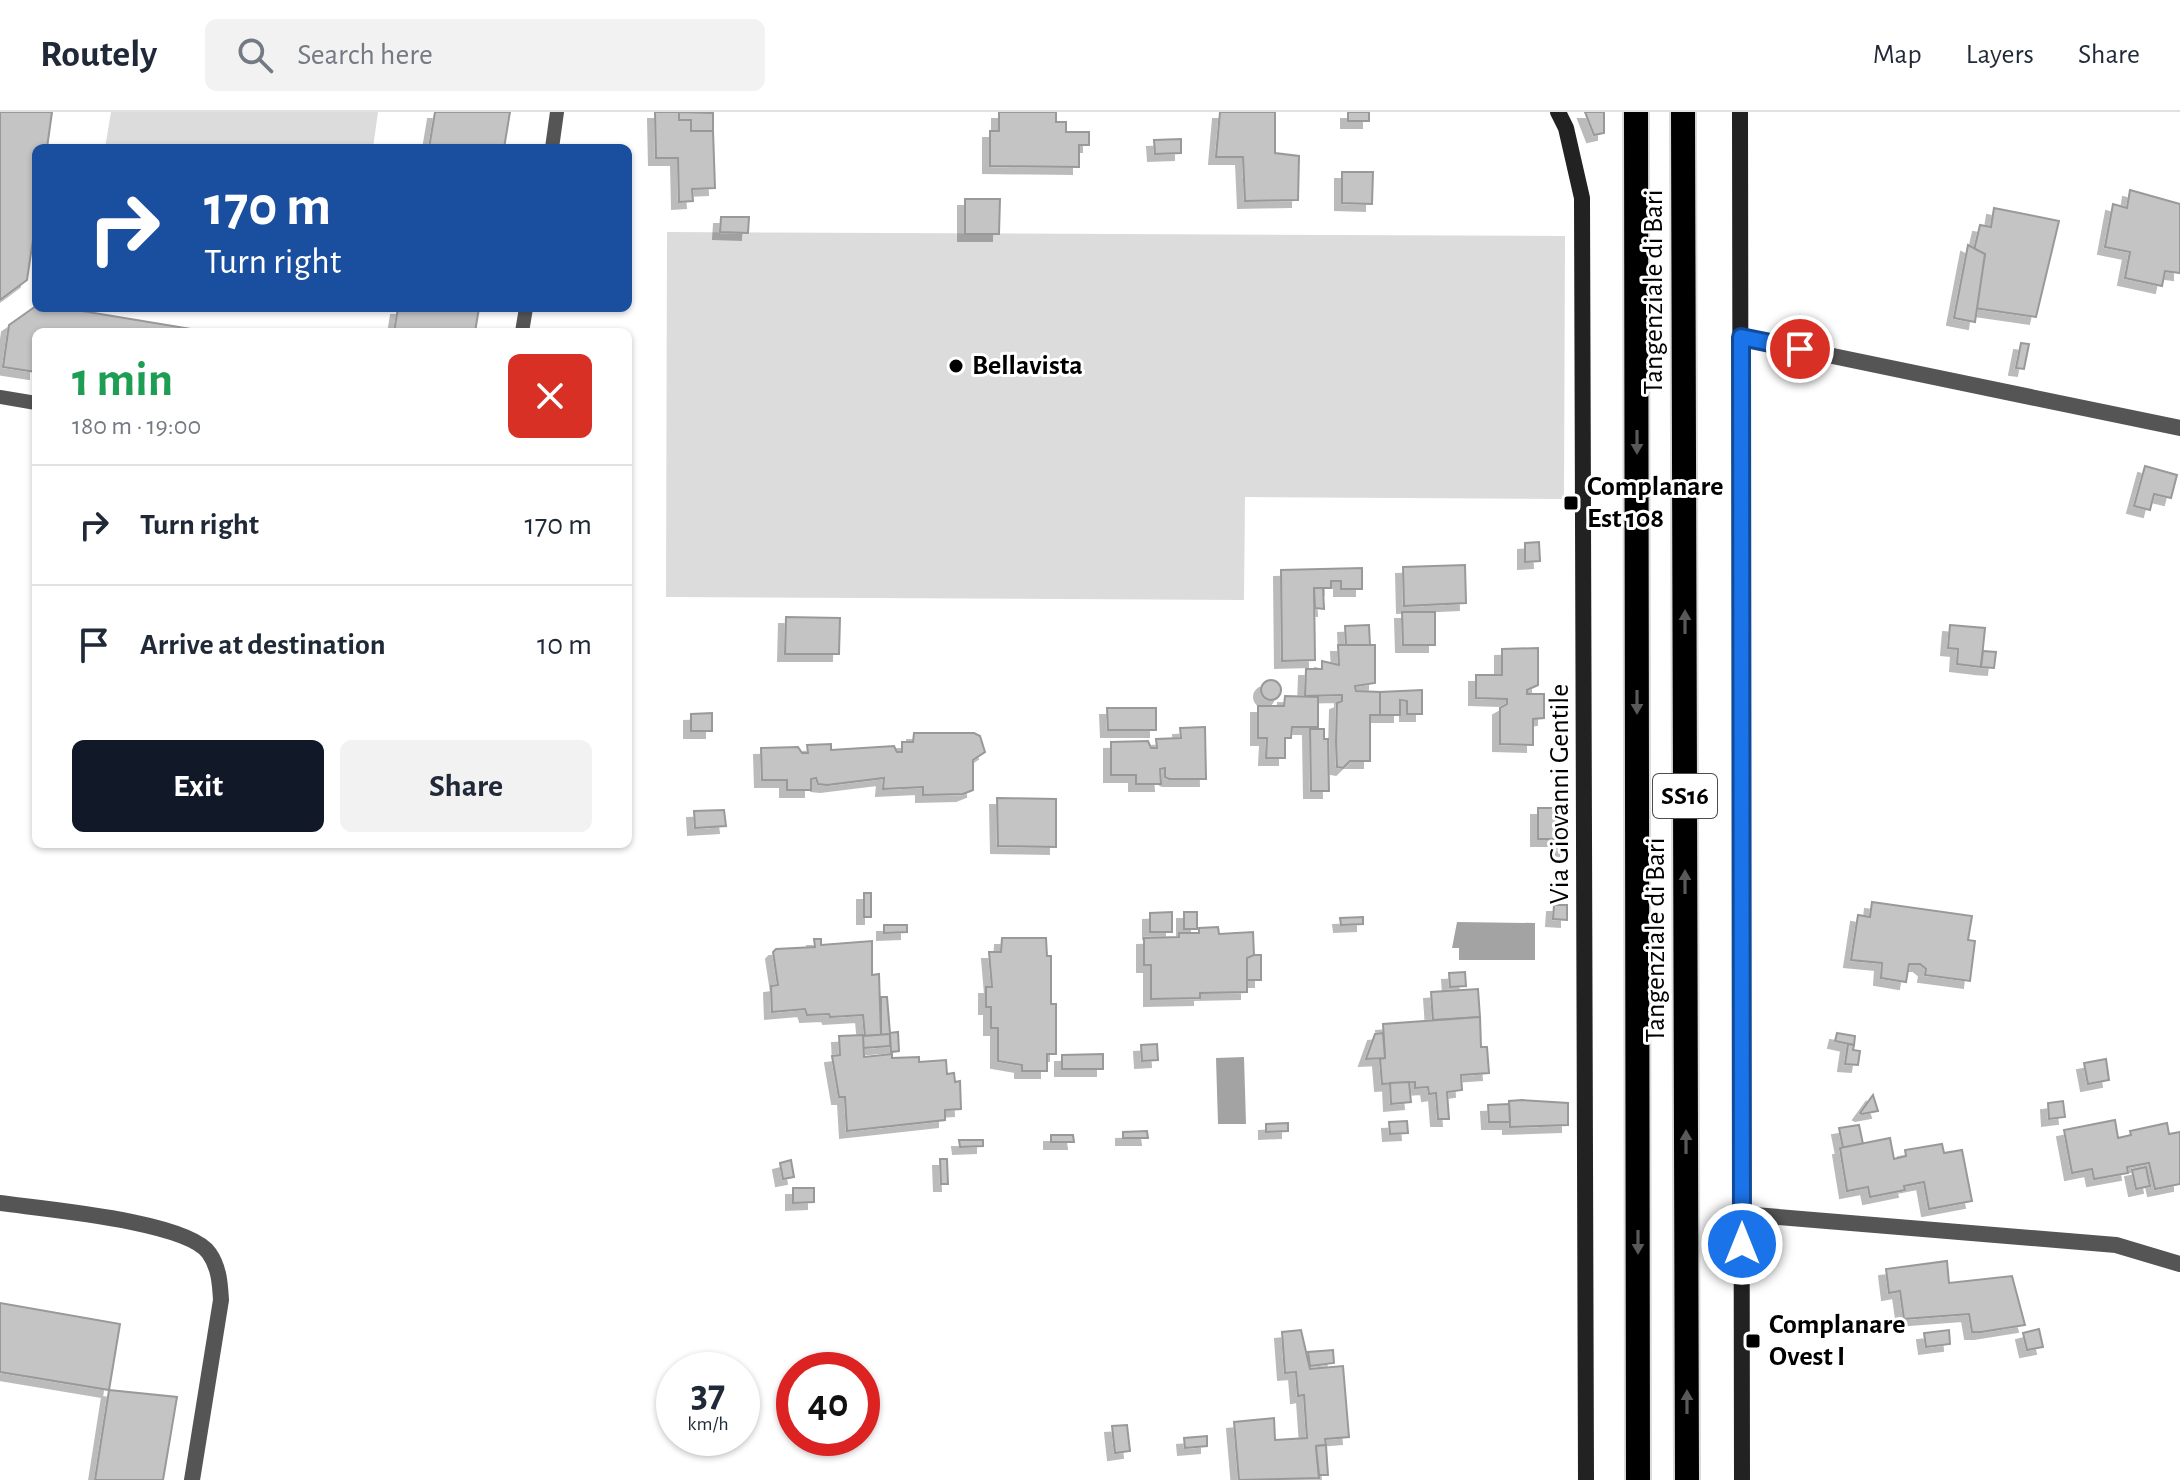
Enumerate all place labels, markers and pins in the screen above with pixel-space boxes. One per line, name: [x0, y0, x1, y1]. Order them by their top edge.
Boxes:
pin: [1766, 315, 1834, 383]
place label: Bellavista: [972, 352, 1083, 380]
marker: Bellavista: [947, 357, 965, 375]
place label: Complanare Est 108: [1587, 473, 1724, 533]
marker: Complanare Est 108: [1562, 494, 1580, 512]
place label: Complanare Ovest I: [1769, 1311, 1906, 1371]
marker: Complanare Ovest I: [1744, 1332, 1762, 1350]

